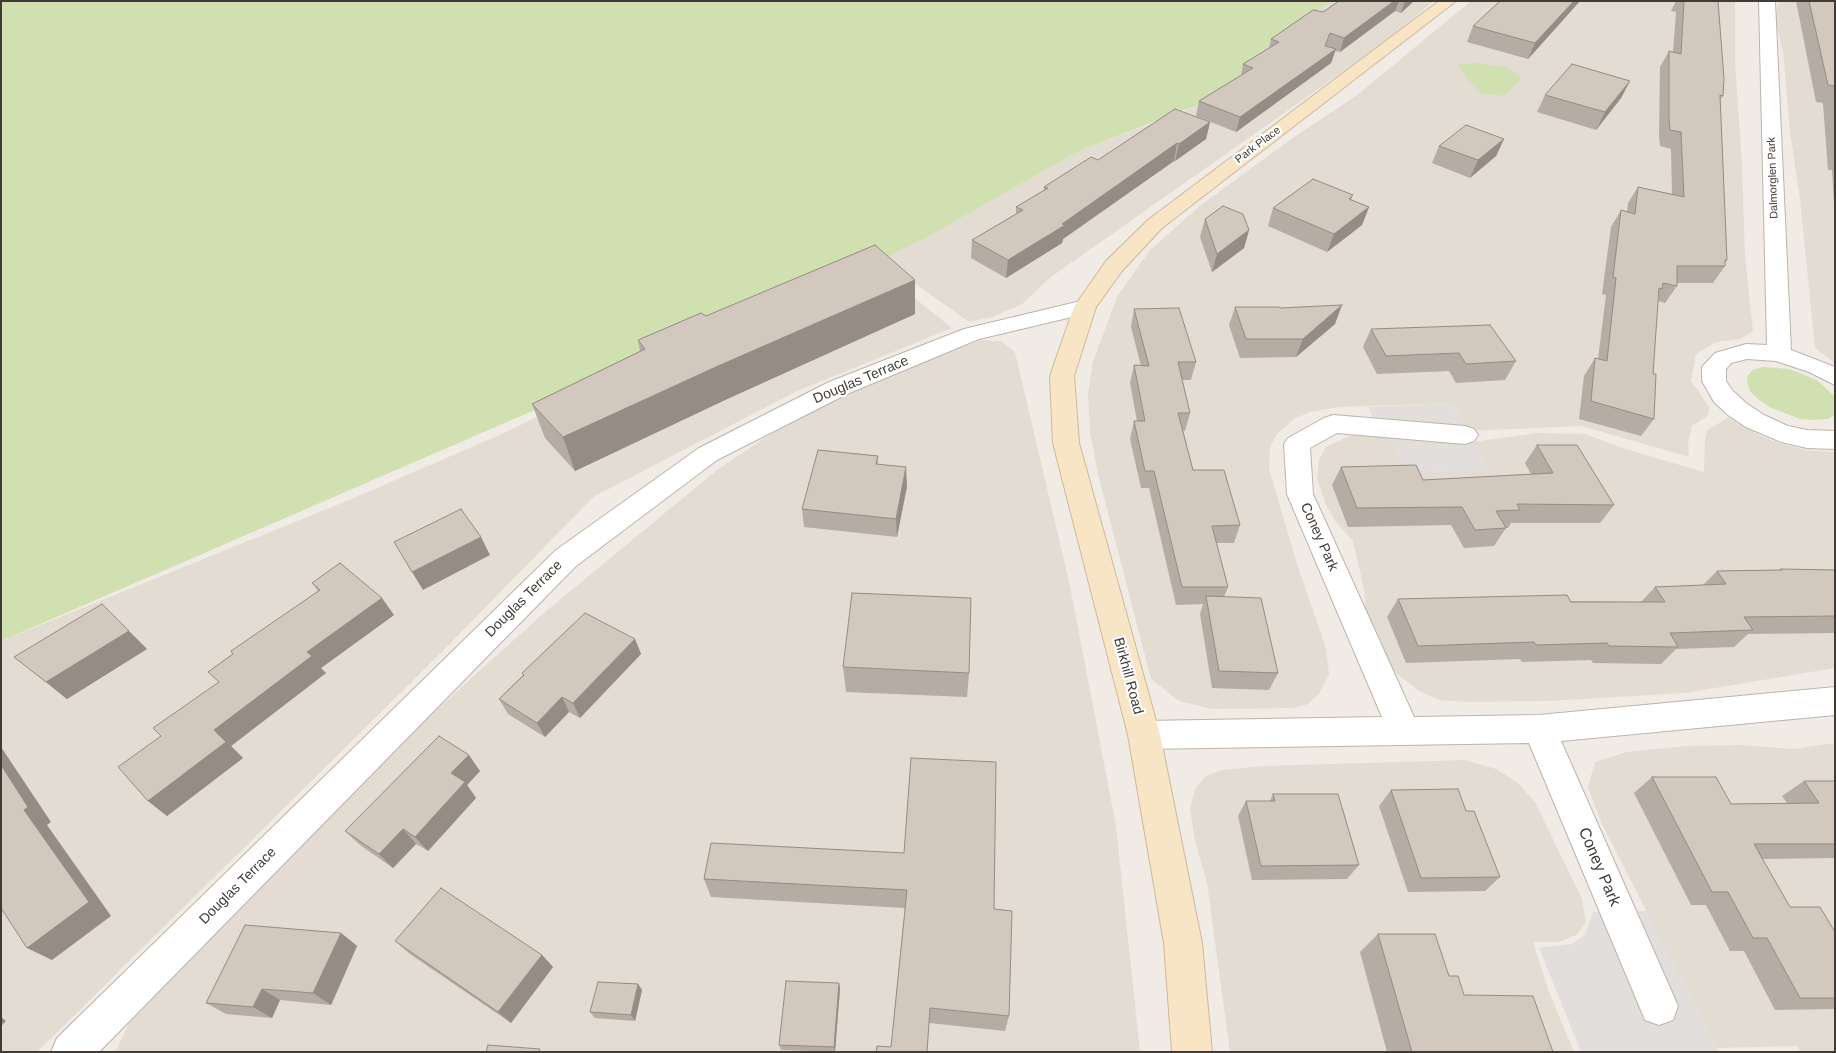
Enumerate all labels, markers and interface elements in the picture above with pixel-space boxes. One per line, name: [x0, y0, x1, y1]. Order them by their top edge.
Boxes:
street label: Park Place: [1233, 124, 1283, 166]
street label: Dalmorglen Park: [1765, 137, 1781, 219]
street label: Douglas Terrace: [811, 352, 911, 408]
street label: Coney Park: [1296, 500, 1342, 574]
street label: Douglas Terrace: [482, 557, 566, 641]
street label: Birkhill Road: [1110, 636, 1146, 716]
street label: Coney Park: [1574, 825, 1624, 909]
street label: Douglas Terrace: [196, 844, 280, 928]

